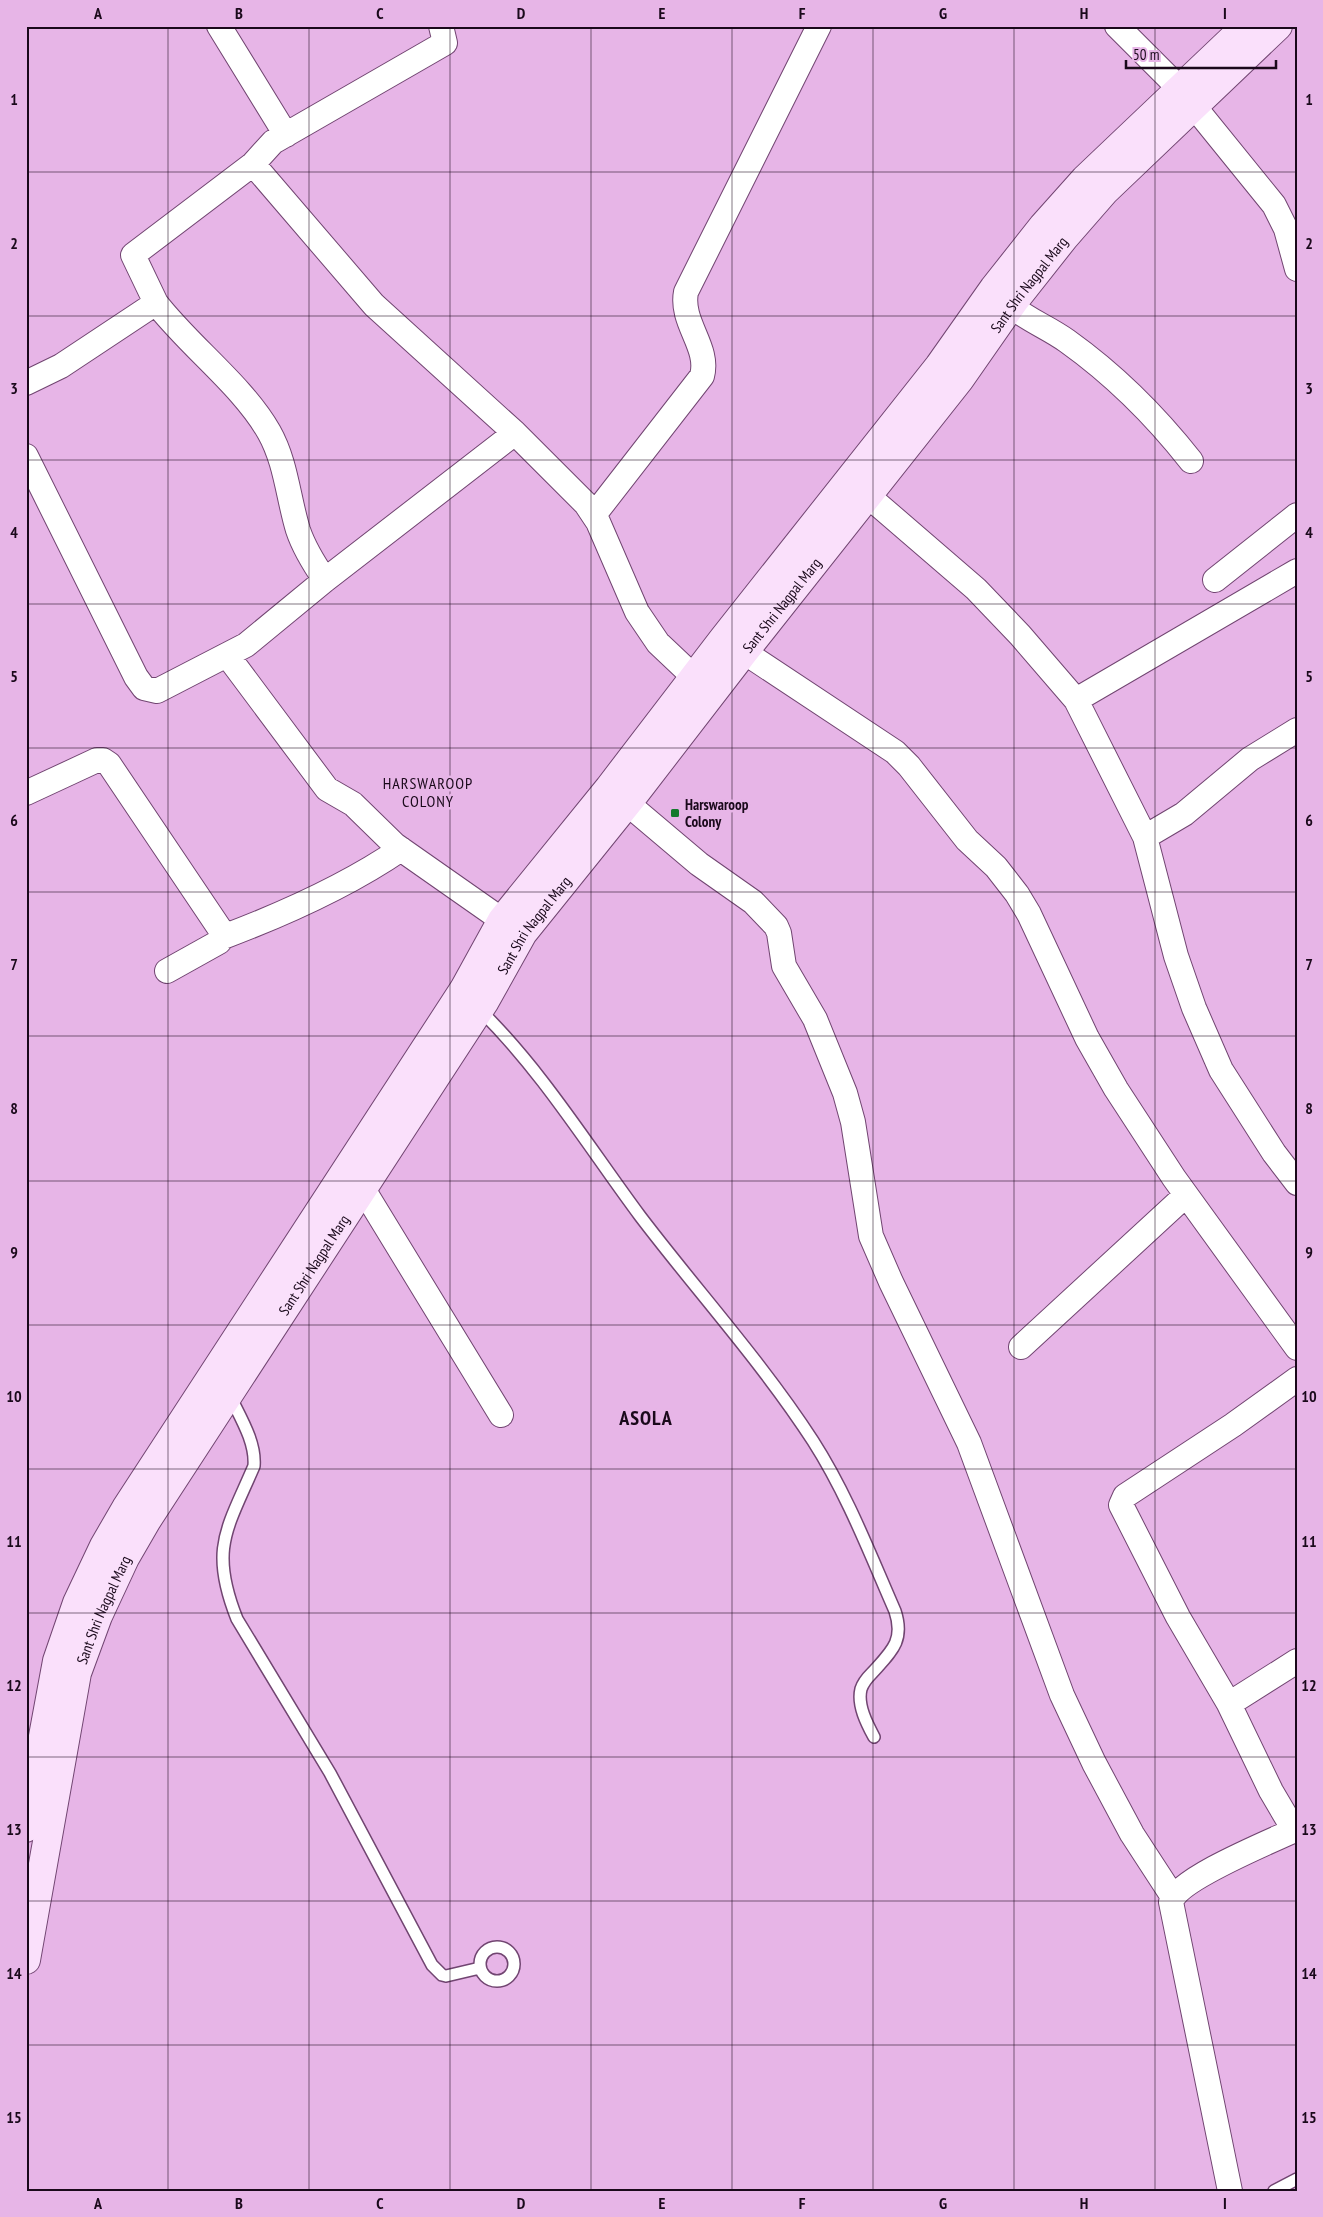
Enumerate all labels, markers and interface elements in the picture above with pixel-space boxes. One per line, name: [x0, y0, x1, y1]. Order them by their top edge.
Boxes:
text: A: [93, 3, 103, 23]
text: B: [235, 3, 243, 23]
text: C: [376, 3, 384, 23]
text: D: [517, 3, 526, 23]
text: E: [659, 3, 666, 23]
text: F: [799, 3, 806, 23]
text: G: [939, 3, 947, 23]
text: H: [1080, 3, 1088, 23]
text: I: [1223, 3, 1227, 23]
scale bar: [1126, 38, 1276, 70]
text: 50 m: [1133, 45, 1159, 64]
text: 1: [10, 89, 18, 109]
text: 1: [1305, 89, 1313, 109]
street label: Sant Shri Nagpal Marg: [986, 232, 1071, 336]
text: 2: [10, 233, 18, 253]
text: 2: [1305, 233, 1313, 253]
text: 3: [10, 378, 18, 398]
text: 3: [1305, 378, 1313, 398]
text: 4: [10, 522, 18, 542]
text: 4: [1305, 522, 1313, 542]
street label: Sant Shri Nagpal Marg: [738, 553, 825, 656]
text: 5: [10, 666, 18, 686]
text: 5: [1305, 666, 1313, 686]
district label: HARSWAROOP COLONY: [383, 773, 473, 811]
place label: Harswaroop Colony: [685, 795, 749, 831]
marker: Harswaroop Colony: [669, 807, 681, 819]
text: 6: [10, 810, 18, 830]
text: 6: [1305, 810, 1313, 830]
street label: Sant Shri Nagpal Marg: [493, 872, 575, 977]
text: 7: [10, 954, 18, 974]
text: 7: [1305, 954, 1313, 974]
text: 8: [10, 1098, 18, 1118]
text: 8: [1305, 1098, 1313, 1118]
street label: Sant Shri Nagpal Marg: [274, 1211, 353, 1318]
text: 9: [10, 1242, 18, 1262]
text: 9: [1305, 1242, 1313, 1262]
text: 10: [6, 1386, 22, 1406]
text: 10: [1301, 1386, 1317, 1406]
district label: ASOLA: [618, 1405, 673, 1431]
text: 11: [6, 1531, 22, 1551]
text: 11: [1301, 1531, 1317, 1551]
street label: Sant Shri Nagpal Marg: [72, 1552, 134, 1666]
text: 12: [6, 1675, 22, 1695]
text: 12: [1301, 1675, 1317, 1695]
text: 13: [6, 1819, 22, 1839]
text: 13: [1301, 1819, 1317, 1839]
text: 14: [6, 1963, 22, 1983]
text: 14: [1301, 1963, 1317, 1983]
text: 15: [6, 2107, 22, 2127]
text: 15: [1301, 2107, 1317, 2127]
text: A: [93, 2193, 103, 2213]
text: B: [235, 2193, 243, 2213]
text: C: [376, 2193, 384, 2213]
text: D: [517, 2193, 526, 2213]
text: E: [659, 2193, 666, 2213]
text: F: [799, 2193, 806, 2213]
text: G: [939, 2193, 947, 2213]
text: H: [1080, 2193, 1088, 2213]
text: I: [1223, 2193, 1227, 2213]

